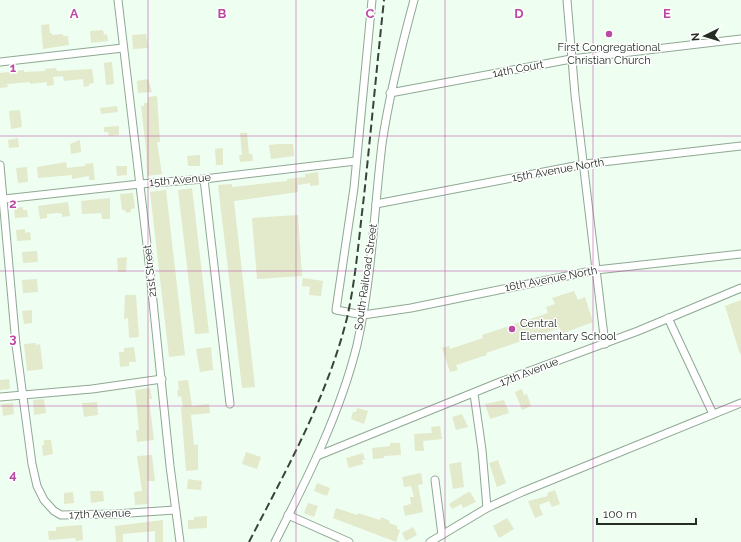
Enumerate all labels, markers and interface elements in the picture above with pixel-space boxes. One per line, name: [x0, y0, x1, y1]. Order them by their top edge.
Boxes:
text: A: [70, 6, 79, 21]
text: B: [218, 6, 227, 21]
text: C: [366, 6, 375, 21]
text: D: [514, 6, 524, 21]
text: E: [663, 6, 671, 21]
north arrow: [685, 16, 725, 56]
marker: First Congregational Christian Church: [604, 29, 614, 39]
text: N: [689, 32, 702, 42]
place label: First Congregational Christian Church: [558, 41, 660, 67]
street label: 14th Court: [491, 58, 545, 80]
text: 1: [10, 60, 17, 75]
street label: 15th Avenue North: [511, 155, 605, 185]
street label: 15th Avenue: [149, 171, 212, 189]
text: 2: [9, 196, 17, 211]
street label: South Railroad Street: [352, 223, 380, 331]
street label: 21st Street: [141, 244, 159, 298]
street label: 16th Avenue North: [504, 264, 598, 294]
place label: Central Elementary School: [520, 317, 616, 343]
marker: Central Elementary School: [507, 324, 517, 334]
text: 3: [9, 331, 17, 346]
street label: 17th Avenue: [498, 355, 561, 389]
text: 4: [9, 467, 17, 482]
scale bar: [597, 500, 696, 526]
street label: 17th Avenue: [69, 506, 132, 522]
text: 100 m: [603, 507, 637, 521]

